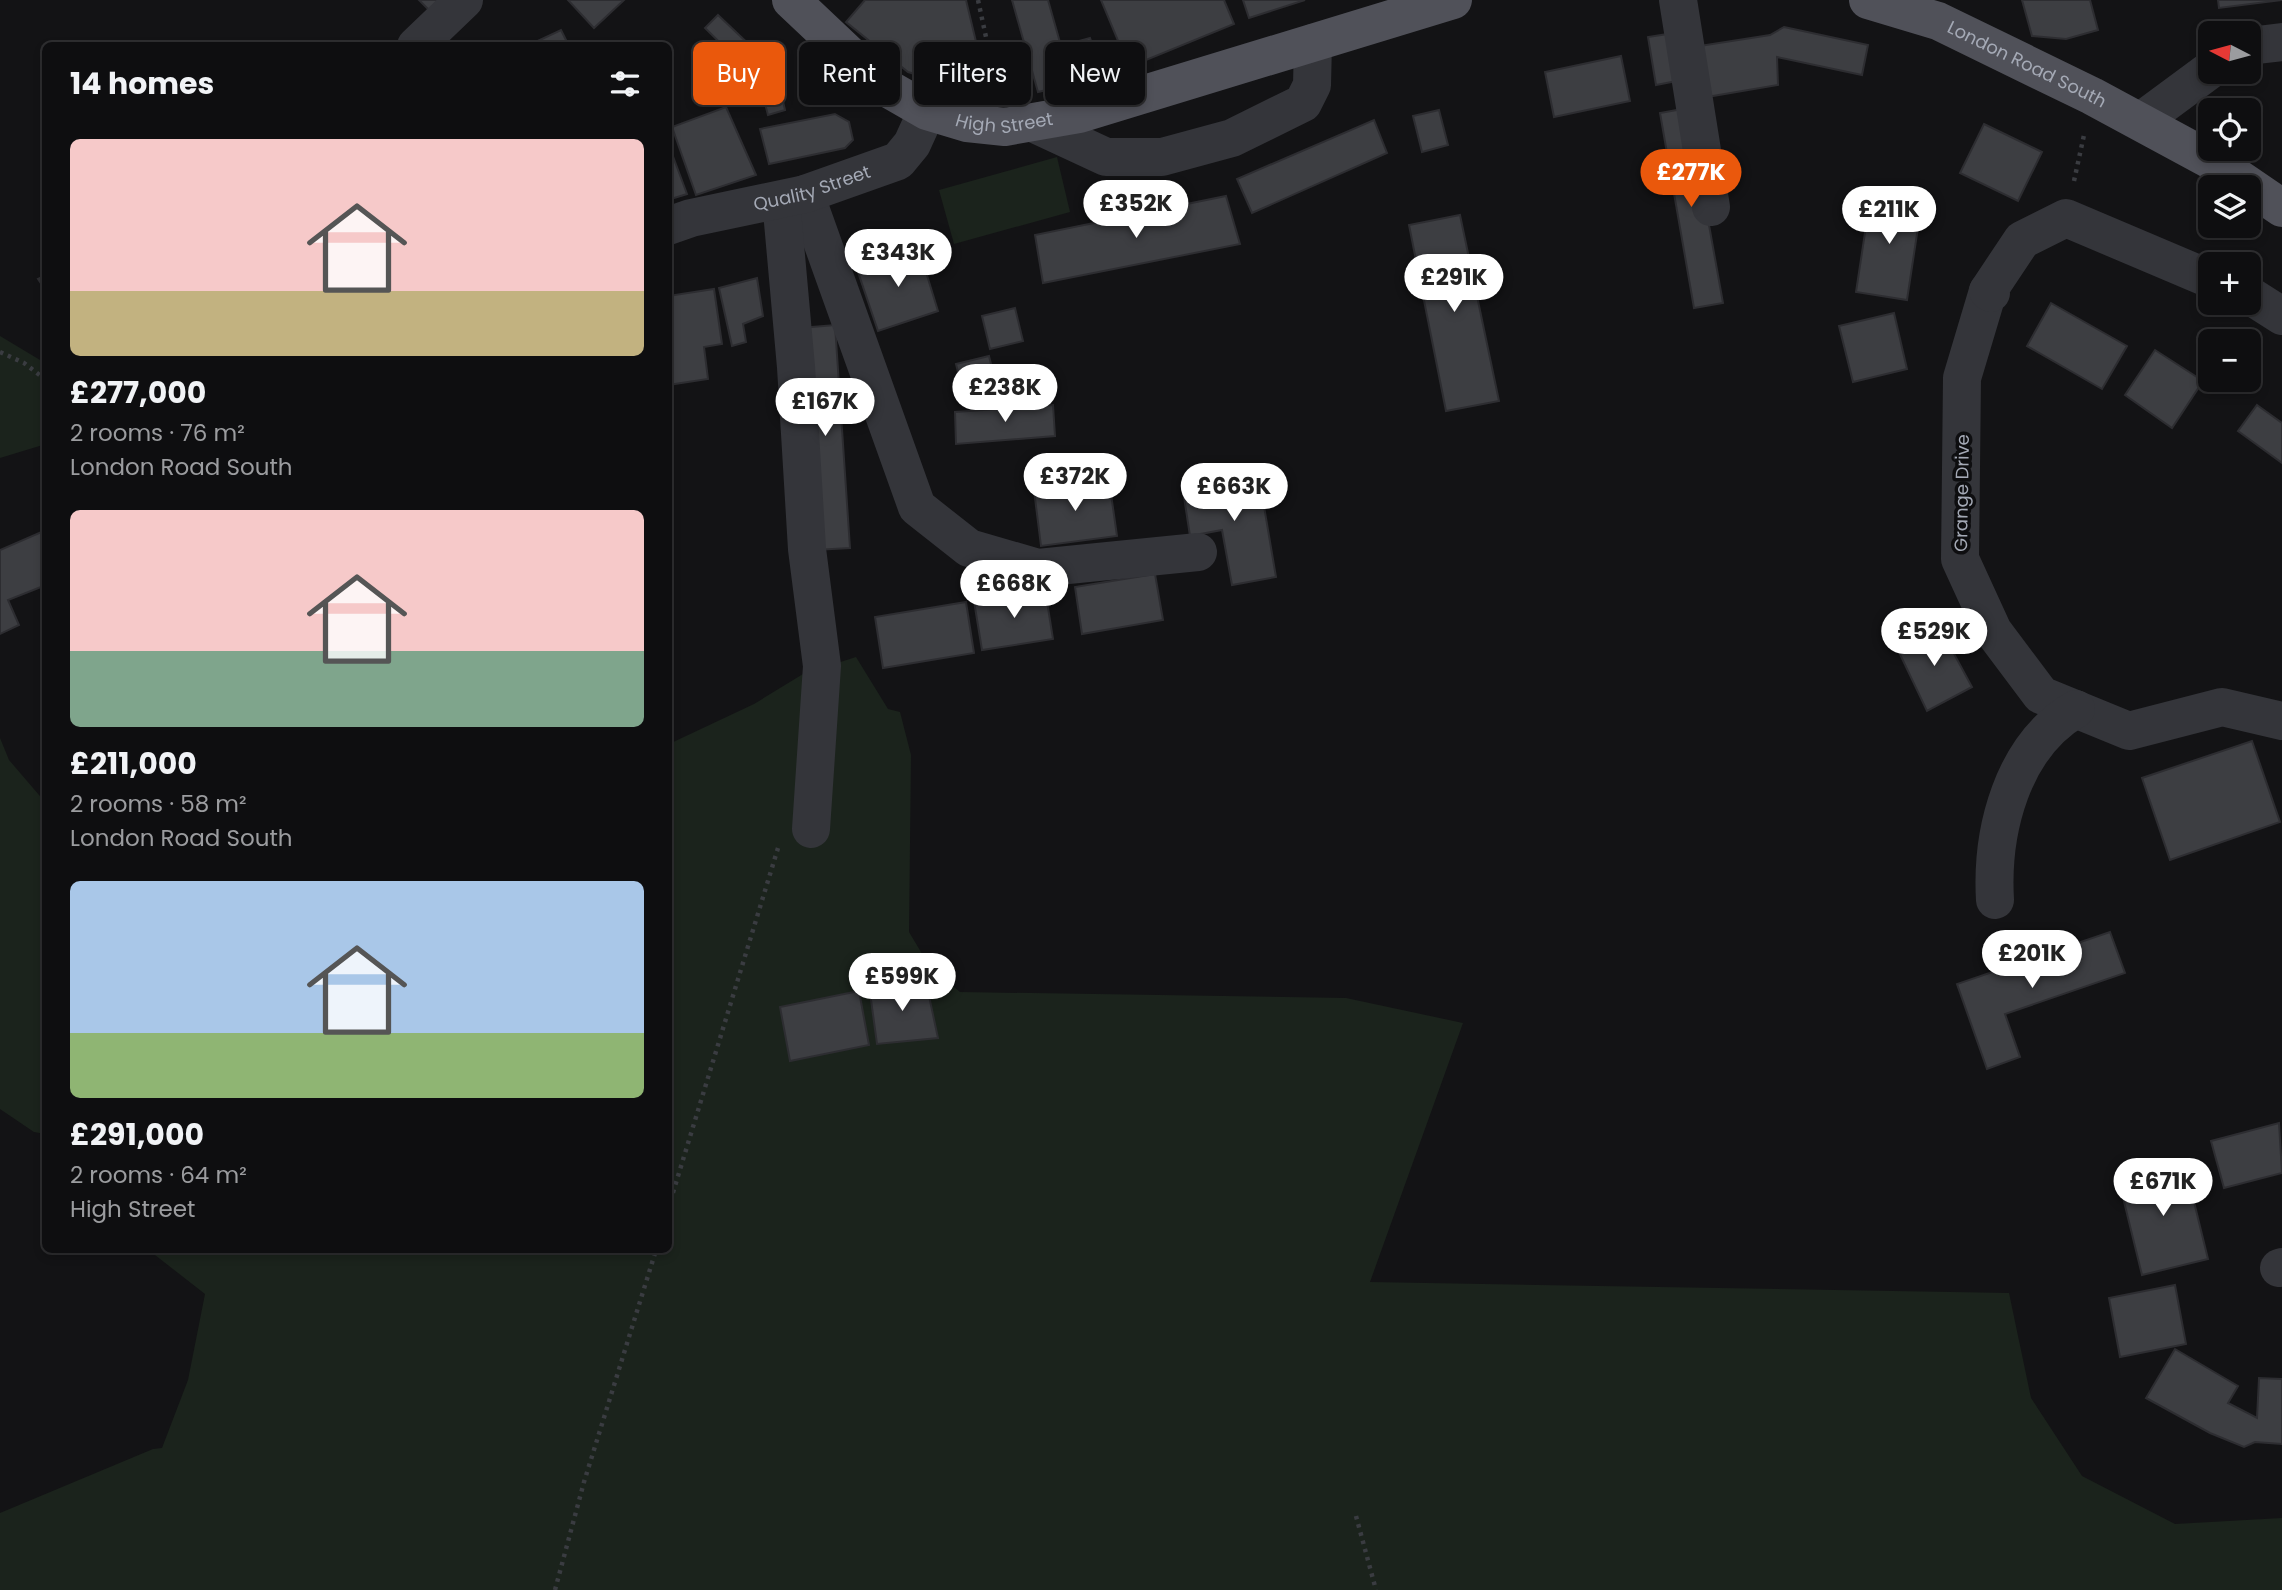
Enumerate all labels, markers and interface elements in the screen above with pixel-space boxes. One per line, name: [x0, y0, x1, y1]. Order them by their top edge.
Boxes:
street label: London Road South: [1943, 14, 2111, 114]
north arrow: [2198, 21, 2261, 84]
map controls: [2198, 21, 2261, 392]
chip: Buy: [693, 42, 785, 105]
chip: Rent: [799, 42, 900, 105]
chip: Filters: [914, 42, 1031, 105]
chip: New: [1045, 42, 1145, 105]
text: 14 homes: [70, 62, 214, 105]
icon: filters: [606, 65, 644, 103]
button: locate: [2198, 98, 2261, 161]
street label: High Street: [953, 106, 1055, 140]
pin: £277K: [1642, 150, 1740, 209]
text: £277K: [1656, 156, 1726, 188]
street label: Quality Street: [751, 159, 874, 217]
button: layers: [2198, 175, 2261, 238]
pin: £352K: [1087, 180, 1185, 240]
icon: home: [294, 185, 420, 311]
text: £352K: [1099, 187, 1173, 219]
pin: £211K: [1840, 187, 1938, 246]
text: £211K: [1858, 193, 1920, 225]
pin: £343K: [849, 230, 947, 289]
text: £343K: [861, 236, 935, 268]
button: +: [2198, 252, 2261, 315]
pin: £291K: [1405, 254, 1503, 314]
text: £291K: [1420, 261, 1488, 293]
button: −: [2198, 329, 2261, 392]
pin: £238K: [956, 364, 1054, 424]
text: £277,000: [70, 371, 206, 414]
text: £238K: [968, 371, 1042, 403]
pin: £167K: [776, 378, 874, 438]
text: £167K: [792, 385, 858, 417]
text: 2 rooms · 76 m²: [70, 417, 245, 449]
street label: Grange Drive: [1948, 434, 1975, 552]
text: London Road South: [70, 451, 292, 483]
pin: £372K: [1026, 454, 1124, 513]
text: £372K: [1040, 460, 1110, 492]
pin: £663K: [1185, 463, 1283, 523]
text: £663K: [1197, 470, 1271, 502]
icon: home: [294, 556, 420, 682]
pin: £668K: [965, 560, 1063, 620]
text: £668K: [976, 567, 1052, 599]
pin: £529K: [1885, 608, 1983, 668]
text: £529K: [1897, 615, 1971, 647]
text: £211,000: [70, 742, 197, 785]
text: 2 rooms · 58 m²: [70, 788, 247, 820]
text: London Road South: [70, 822, 292, 854]
icon: home: [294, 927, 420, 1053]
pin: £201K: [1983, 930, 2081, 990]
text: £201K: [1998, 937, 2066, 969]
pin: £599K: [853, 954, 951, 1013]
text: £599K: [865, 960, 939, 992]
text: £291,000: [70, 1113, 204, 1156]
pin: £671K: [2114, 1158, 2212, 1218]
text: 2 rooms · 64 m²: [70, 1159, 247, 1191]
text: £671K: [2130, 1165, 2196, 1197]
text: High Street: [70, 1193, 195, 1225]

